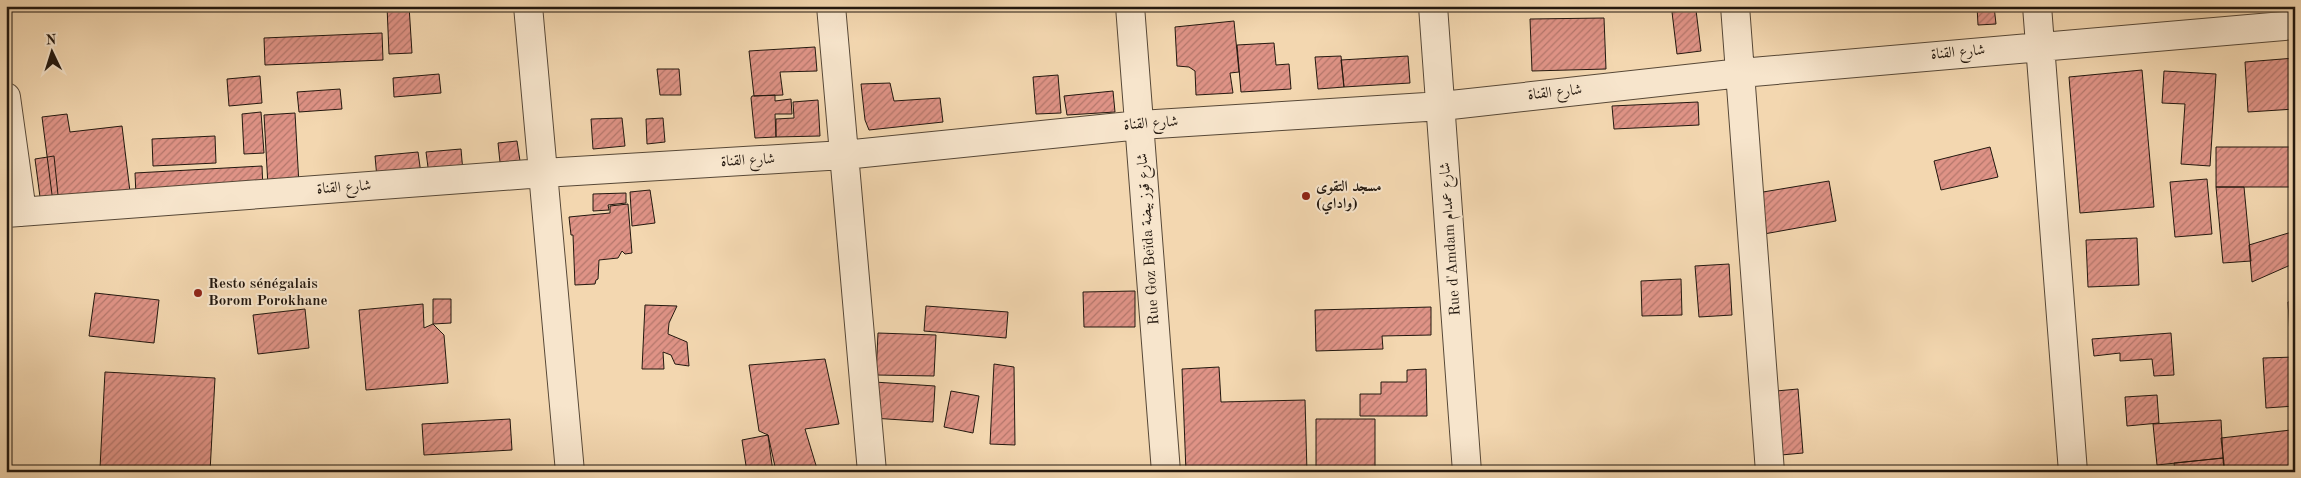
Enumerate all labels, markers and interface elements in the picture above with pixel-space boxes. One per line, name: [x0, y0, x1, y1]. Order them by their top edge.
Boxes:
north arrow: [28, 28, 78, 78]
text: N: [45, 33, 57, 47]
street label: شارع القناة: [1930, 43, 1986, 67]
street label: شارع القناة: [1527, 83, 1583, 107]
street label: شارع القناة: [1123, 115, 1179, 137]
street label: شارع القناة: [720, 152, 776, 174]
street label: Rue Goz Beïda شارع قوز بيضة: [1135, 152, 1166, 326]
street label: Rue d'Amdam شارع عمدام: [1438, 161, 1468, 316]
street label: شارع القناة: [316, 179, 372, 201]
place label: مسجد التقوى (واداي): [1316, 179, 1382, 215]
marker: مسجد التقوى (واداي): [1300, 190, 1312, 202]
place label: Resto sénégalais Borom Porokhane: [208, 277, 328, 309]
marker: Resto sénégalais Borom Porokhane: [192, 287, 204, 299]

